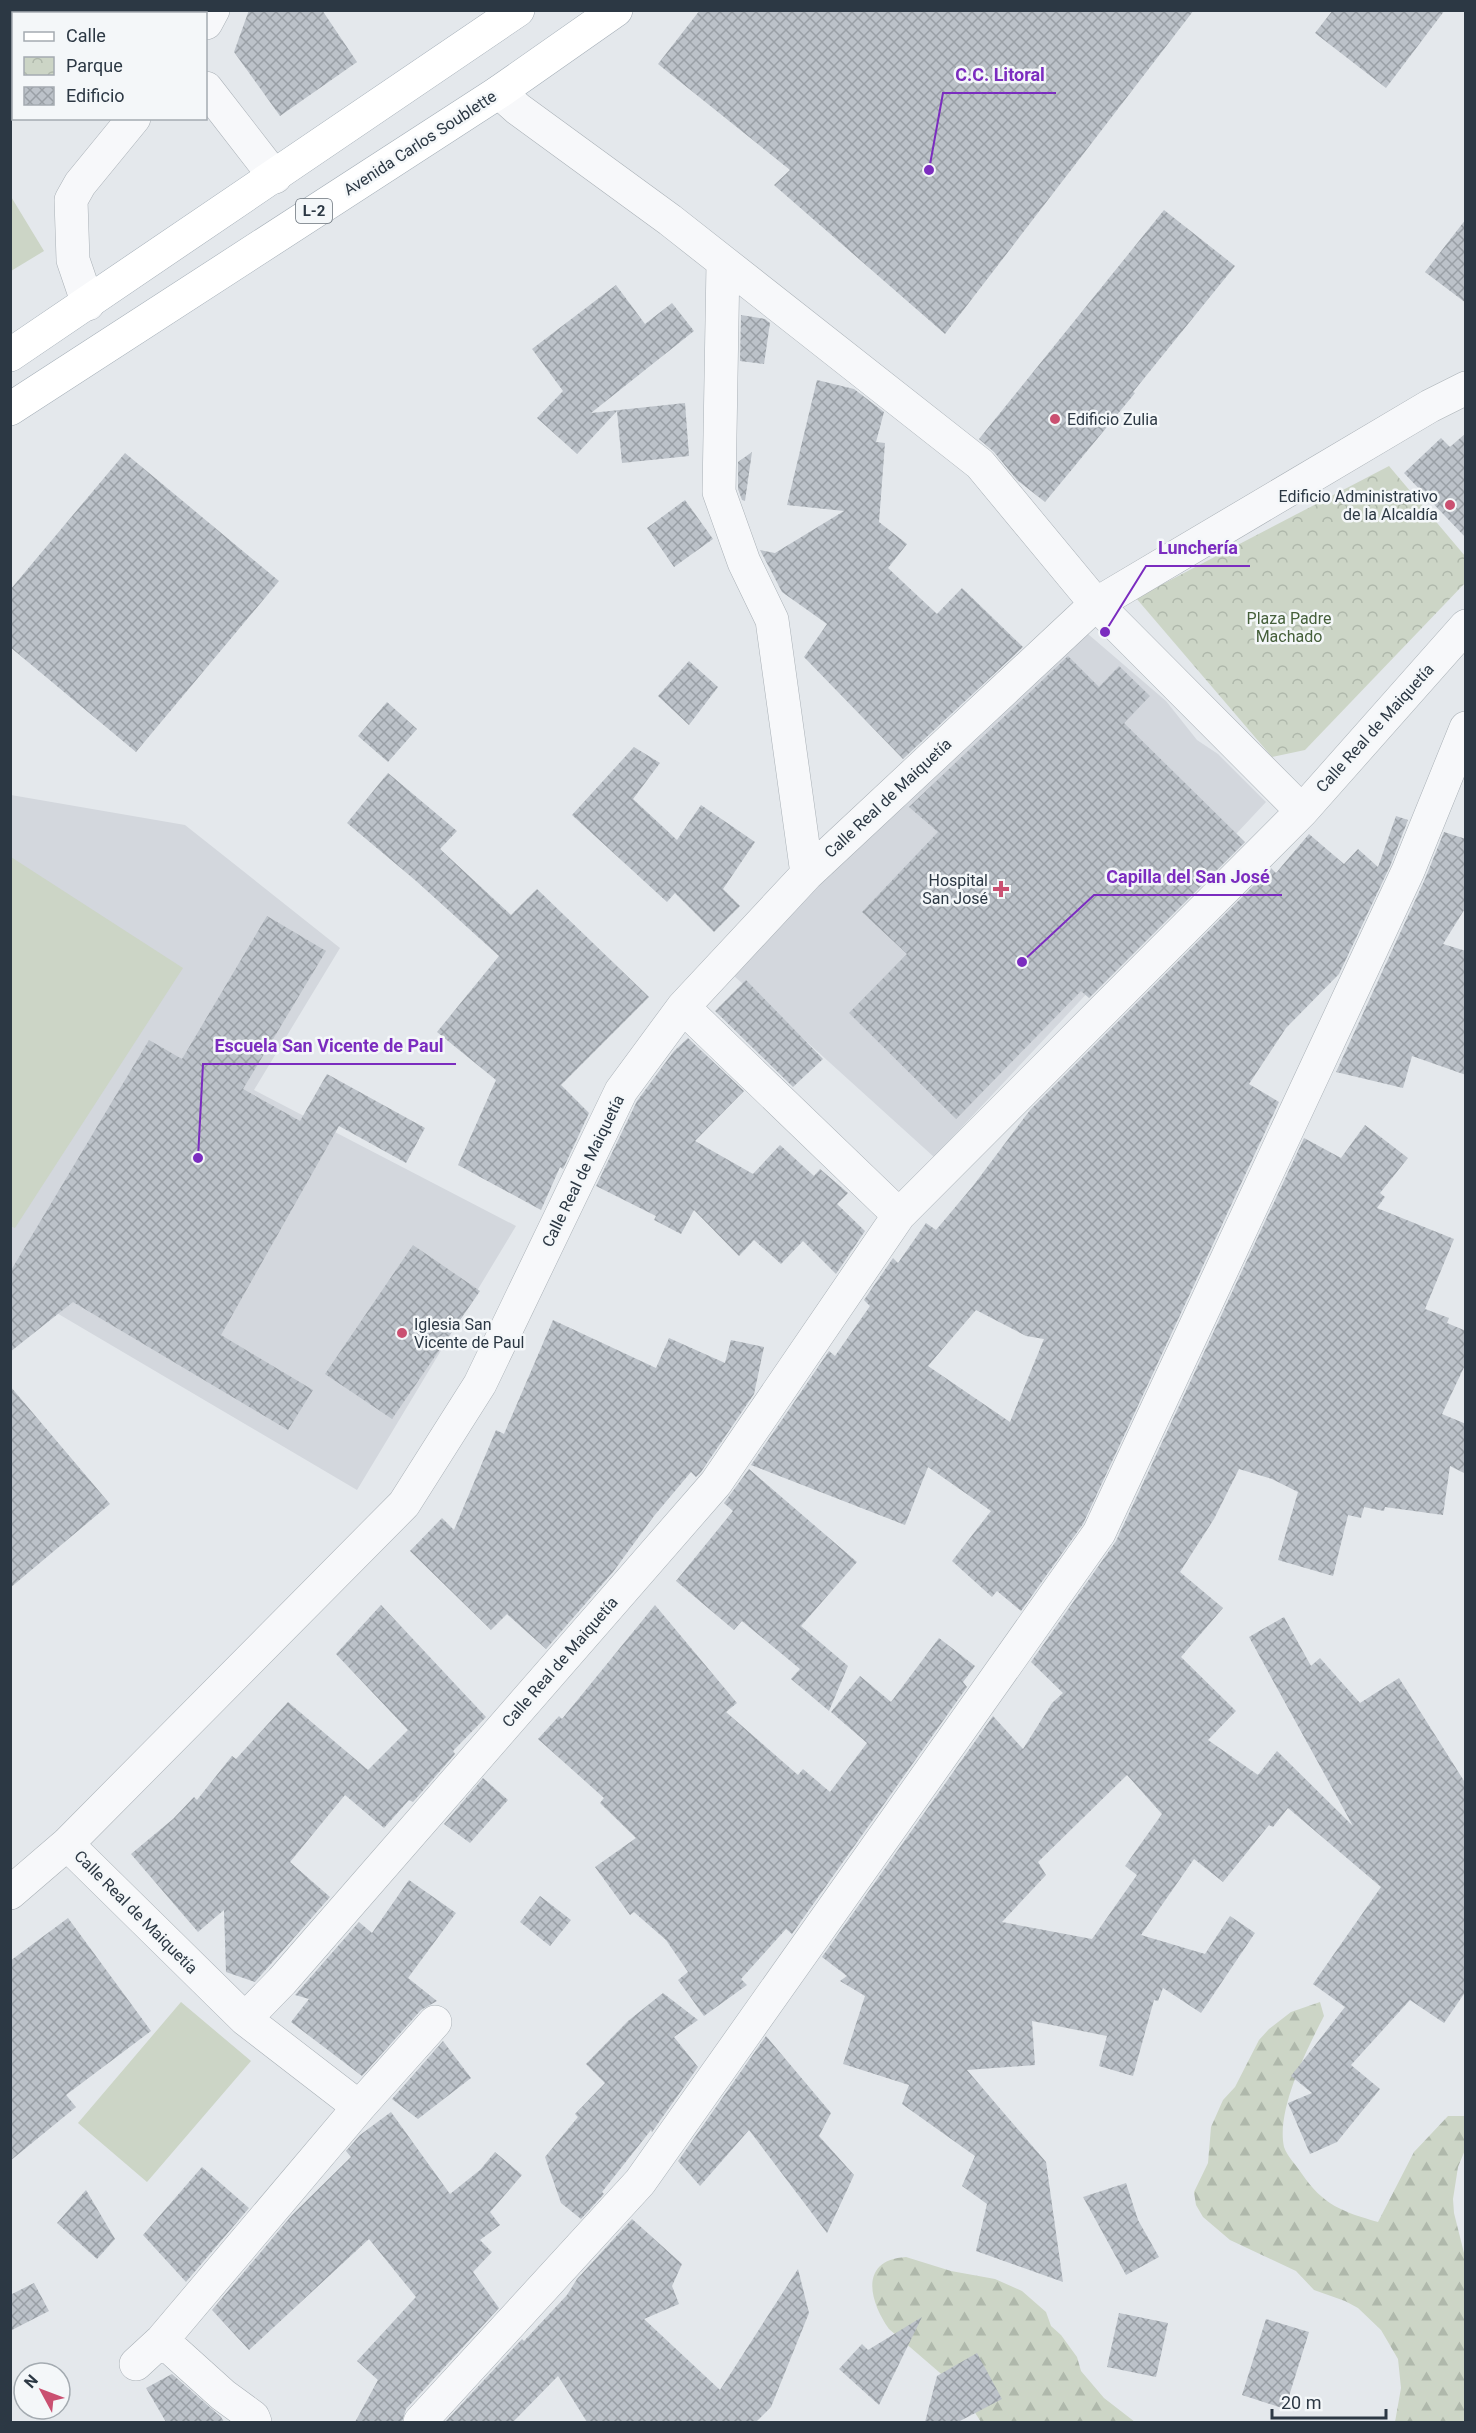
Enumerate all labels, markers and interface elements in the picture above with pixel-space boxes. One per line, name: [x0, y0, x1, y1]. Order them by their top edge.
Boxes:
legend: [12, 12, 207, 120]
text: Calle: [66, 25, 106, 46]
text: Parque: [66, 55, 123, 76]
callout: C.C. Litoral: [943, 57, 1056, 93]
text: C.C. Litoral: [955, 64, 1045, 85]
text: Edificio: [66, 85, 125, 106]
street label: Avenida Carlos Soublette: [340, 87, 500, 199]
road number: L-2: [296, 199, 332, 223]
place label: Edificio Zulia: [1067, 410, 1158, 429]
marker: Edificio Zulia: [1048, 412, 1062, 426]
place label: Edificio Administrativo de la Alcaldía: [1279, 487, 1438, 524]
marker: Edificio Administrativo de la Alcaldía: [1443, 498, 1457, 512]
callout: Lunchería: [1146, 530, 1250, 566]
text: Lunchería: [1158, 537, 1238, 558]
park label: Plaza Padre Machado: [1247, 609, 1331, 646]
street label: Calle Real de Maiquetía: [1312, 660, 1438, 796]
street label: Calle Real de Maiquetía: [821, 734, 955, 862]
callout: Capilla del San José: [1094, 859, 1282, 895]
text: Capilla del San José: [1106, 866, 1270, 887]
place label: Hospital San José: [922, 871, 988, 908]
marker: Hospital San José: [992, 880, 1010, 898]
callout: Escuela San Vicente de Paul: [203, 1028, 456, 1064]
text: Escuela San Vicente de Paul: [214, 1035, 444, 1056]
street label: Calle Real de Maiquetía: [538, 1092, 628, 1250]
place label: Iglesia San Vicente de Paul: [414, 1315, 524, 1352]
marker: Iglesia San Vicente de Paul: [395, 1326, 409, 1340]
street label: Calle Real de Maiquetía: [498, 1593, 622, 1731]
street label: Calle Real de Maiquetía: [70, 1846, 202, 1978]
north arrow: [12, 2361, 72, 2421]
text: N: [20, 2371, 42, 2392]
scale bar: [1272, 2382, 1386, 2420]
text: 20 m: [1281, 2392, 1321, 2413]

